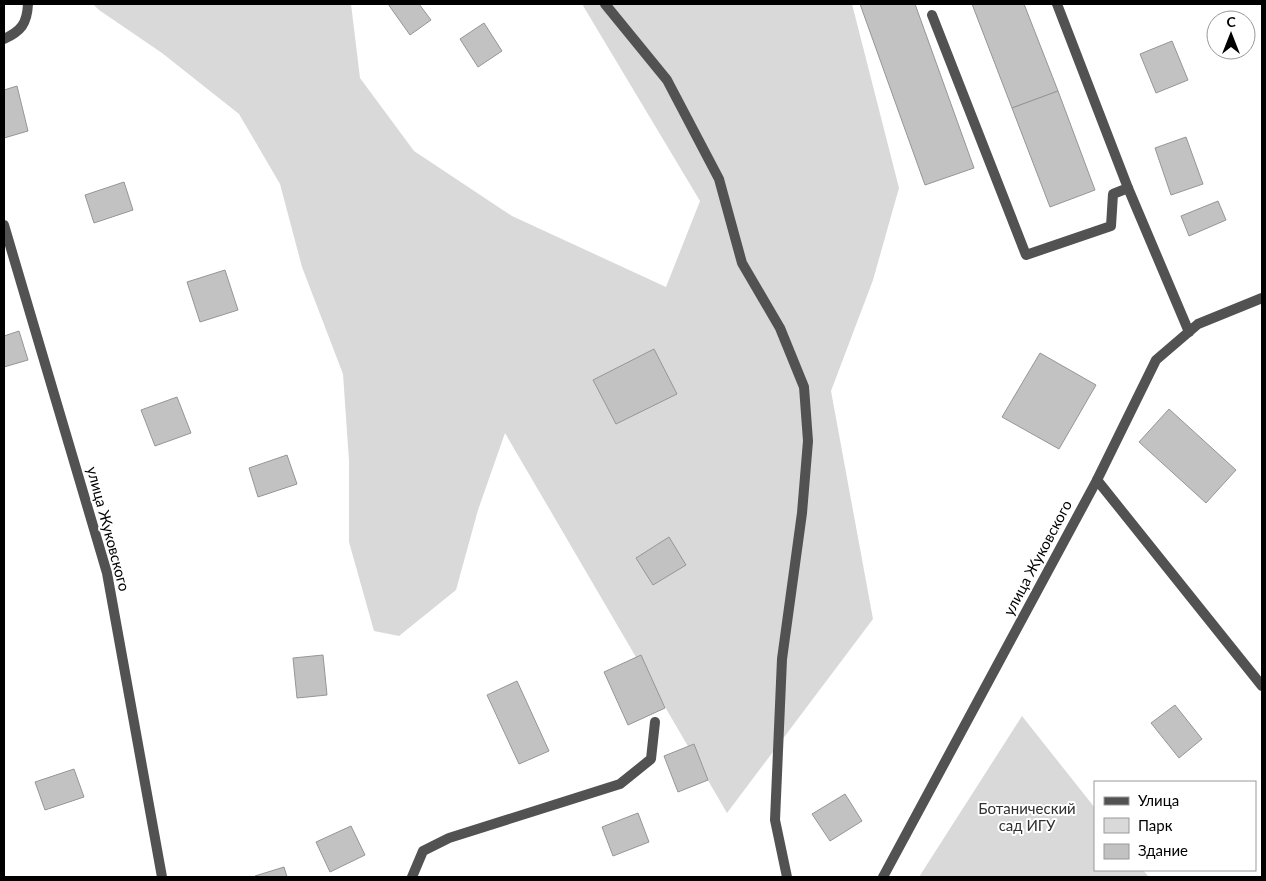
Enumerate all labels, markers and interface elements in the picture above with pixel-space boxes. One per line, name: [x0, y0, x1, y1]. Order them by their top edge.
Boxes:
north arrow: [1206, 10, 1256, 60]
text: С: [1226, 13, 1236, 30]
street label: улица Жуковского: [84, 464, 134, 593]
street label: улица Жуковского: [999, 497, 1075, 618]
legend: [1094, 781, 1256, 871]
text: Улица: [1138, 791, 1179, 809]
park label: Ботанический сад ИГУ: [978, 799, 1076, 834]
text: Парк: [1138, 816, 1173, 834]
text: Здание: [1138, 841, 1188, 859]

